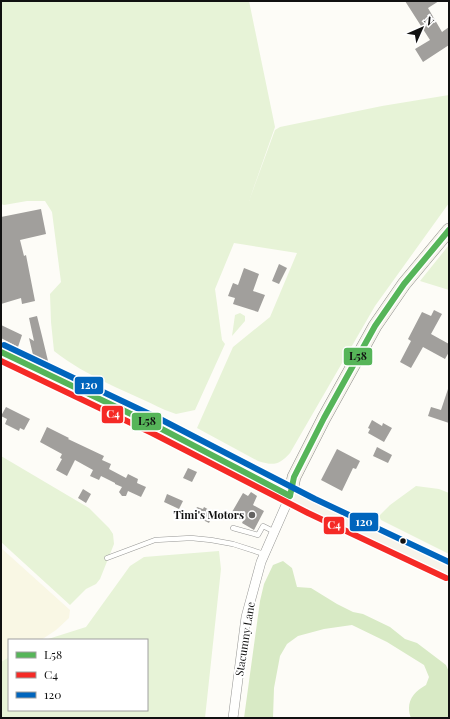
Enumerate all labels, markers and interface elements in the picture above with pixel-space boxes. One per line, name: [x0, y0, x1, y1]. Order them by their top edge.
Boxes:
north arrow: [402, 8, 442, 48]
text: N: [421, 12, 438, 29]
line badge: L58: [343, 347, 373, 366]
text: L58: [349, 348, 367, 363]
line badge: 120: [74, 376, 104, 395]
text: 120: [80, 377, 98, 392]
line badge: C4: [101, 405, 124, 424]
text: C4: [106, 406, 120, 421]
line badge: L58: [131, 412, 162, 431]
text: L58: [138, 413, 156, 428]
place label: Timi's Motors: [173, 507, 244, 522]
marker: Timi's Motors: [247, 510, 257, 520]
line badge: 120: [349, 512, 379, 532]
text: 120: [355, 514, 373, 529]
line badge: C4: [323, 516, 345, 535]
text: C4: [327, 517, 341, 532]
unlabelled marker: [398, 536, 408, 546]
street label: Stacumny Lane: [231, 600, 258, 677]
legend: [8, 639, 148, 711]
text: L58: [44, 646, 62, 662]
text: C4: [44, 666, 58, 682]
text: 120: [44, 686, 61, 702]

